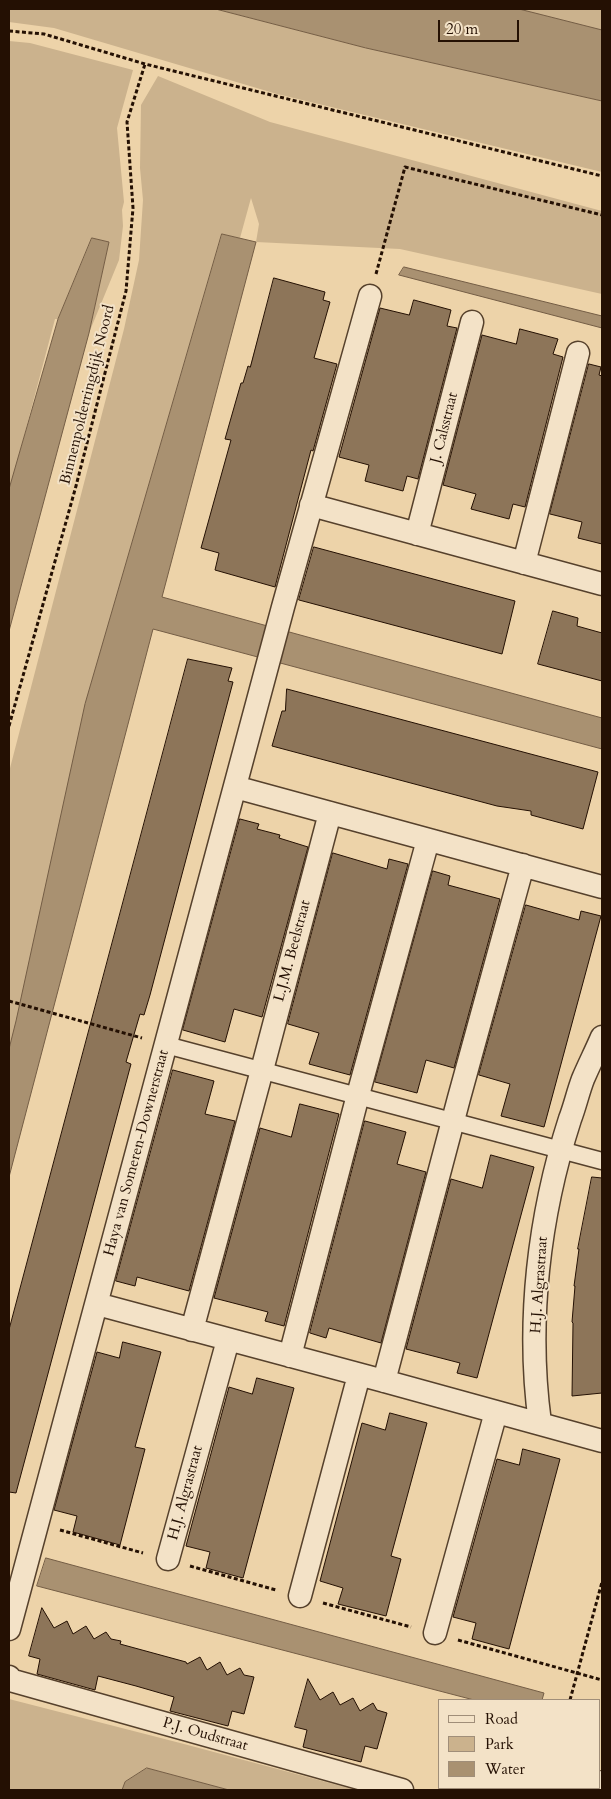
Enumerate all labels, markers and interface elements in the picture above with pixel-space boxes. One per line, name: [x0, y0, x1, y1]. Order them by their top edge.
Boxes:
scale bar: [441, 10, 522, 42]
text: 20 m: [446, 19, 478, 39]
street label: Binnenpolderringdijk Noord: [57, 303, 119, 487]
street label: J. Calsstraat: [427, 391, 463, 465]
street label: L.J.M. Beelstraat: [271, 898, 315, 1004]
street label: Haya van Someren-Downerstraat: [101, 1048, 173, 1258]
street label: H.J. Algrastraat: [528, 1236, 552, 1334]
street label: H.J. Algrastraat: [165, 1444, 207, 1542]
legend: [438, 1699, 601, 1789]
text: Road: [485, 1709, 518, 1729]
street label: P.J. Oudstraat: [160, 1714, 250, 1756]
text: Park: [485, 1734, 514, 1754]
text: Water: [485, 1759, 525, 1779]

